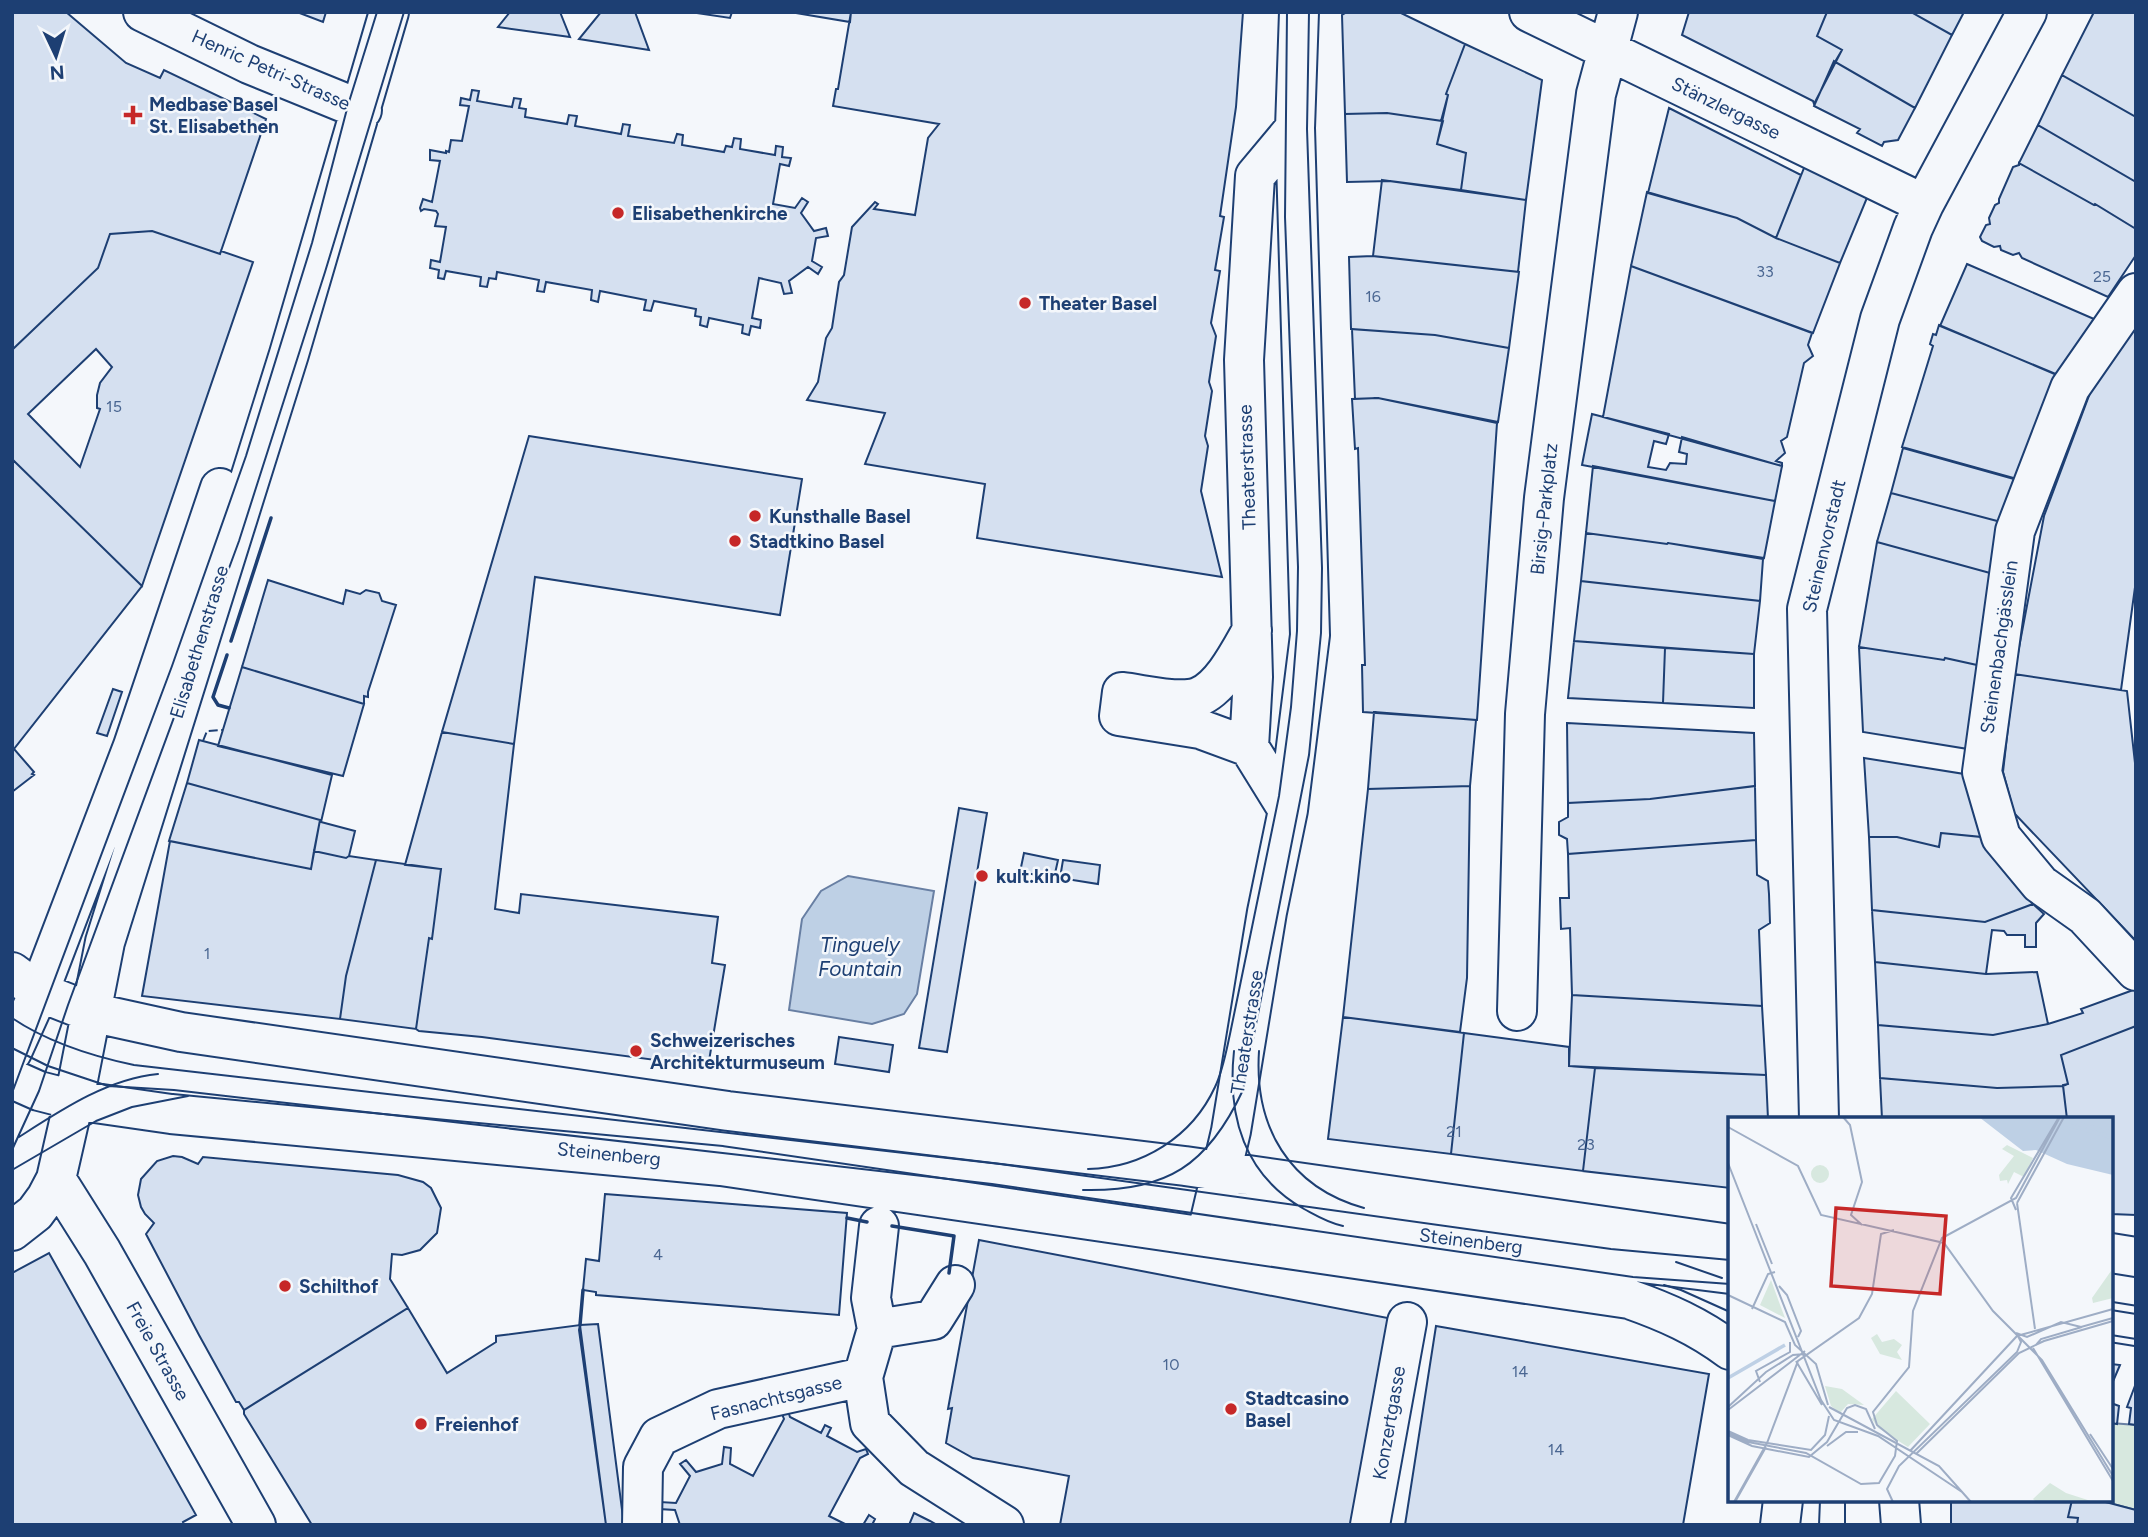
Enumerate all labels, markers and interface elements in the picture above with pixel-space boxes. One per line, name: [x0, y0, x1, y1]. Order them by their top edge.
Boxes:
north arrow: [21, 21, 91, 91]
street label: Henric Petri-Strasse: [188, 25, 354, 115]
text: N: [49, 60, 65, 84]
street label: Stänzlergasse: [1668, 72, 1784, 144]
place label: Medbase Basel St. Elisabethen: [149, 93, 279, 138]
marker: Medbase Basel St. Elisabethen: [123, 105, 143, 125]
place label: Elisabethenkirche: [632, 202, 788, 225]
marker: Elisabethenkirche: [610, 205, 626, 221]
house number: 33: [1756, 262, 1774, 281]
house number: 25: [2093, 267, 2111, 286]
house number: 16: [1365, 287, 1381, 306]
place label: Theater Basel: [1039, 292, 1157, 315]
marker: Theater Basel: [1017, 295, 1033, 311]
house number: 15: [106, 397, 122, 416]
street label: Theaterstrasse: [1233, 404, 1261, 530]
street label: Birsig-Parkplatz: [1526, 442, 1562, 576]
street label: Steinenvorstadt: [1797, 477, 1851, 615]
place label: Kunsthalle Basel: [769, 505, 911, 528]
marker: Kunsthalle Basel: [747, 508, 763, 524]
place label: Stadtkino Basel: [749, 530, 884, 553]
marker: Stadtkino Basel: [727, 533, 743, 549]
street label: Steinenbachgässlein: [1975, 559, 2023, 735]
street label: Elisabethenstrasse: [165, 563, 233, 721]
place label: kult.kino: [996, 865, 1071, 888]
marker: kult.kino: [974, 868, 990, 884]
water label: Tinguely Fountain: [818, 932, 902, 981]
house number: 1: [204, 944, 210, 963]
street label: Theaterstrasse: [1226, 968, 1268, 1096]
place label: Schweizerisches Architekturmuseum: [650, 1029, 825, 1074]
marker: Schweizerisches Architekturmuseum: [628, 1043, 644, 1059]
inset map: [1728, 1117, 2113, 1502]
house number: 21: [1446, 1122, 1462, 1141]
house number: 23: [1577, 1135, 1595, 1154]
street label: Steinenberg: [556, 1137, 662, 1171]
street label: Steinenberg: [1418, 1223, 1524, 1259]
house number: 4: [653, 1245, 663, 1264]
place label: Schilthof: [299, 1275, 379, 1298]
marker: Schilthof: [277, 1278, 293, 1294]
street label: Freie Strasse: [121, 1298, 195, 1404]
house number: 10: [1163, 1355, 1179, 1374]
house number: 14: [1512, 1362, 1528, 1381]
street label: Konzertgasse: [1368, 1364, 1410, 1482]
street label: Fasnachtsgasse: [708, 1371, 844, 1425]
place label: Stadtcasino Basel: [1245, 1387, 1349, 1432]
marker: Stadtcasino Basel: [1223, 1401, 1239, 1417]
place label: Freienhof: [435, 1413, 519, 1436]
marker: Freienhof: [413, 1416, 429, 1432]
house number: 14: [1548, 1440, 1564, 1459]

